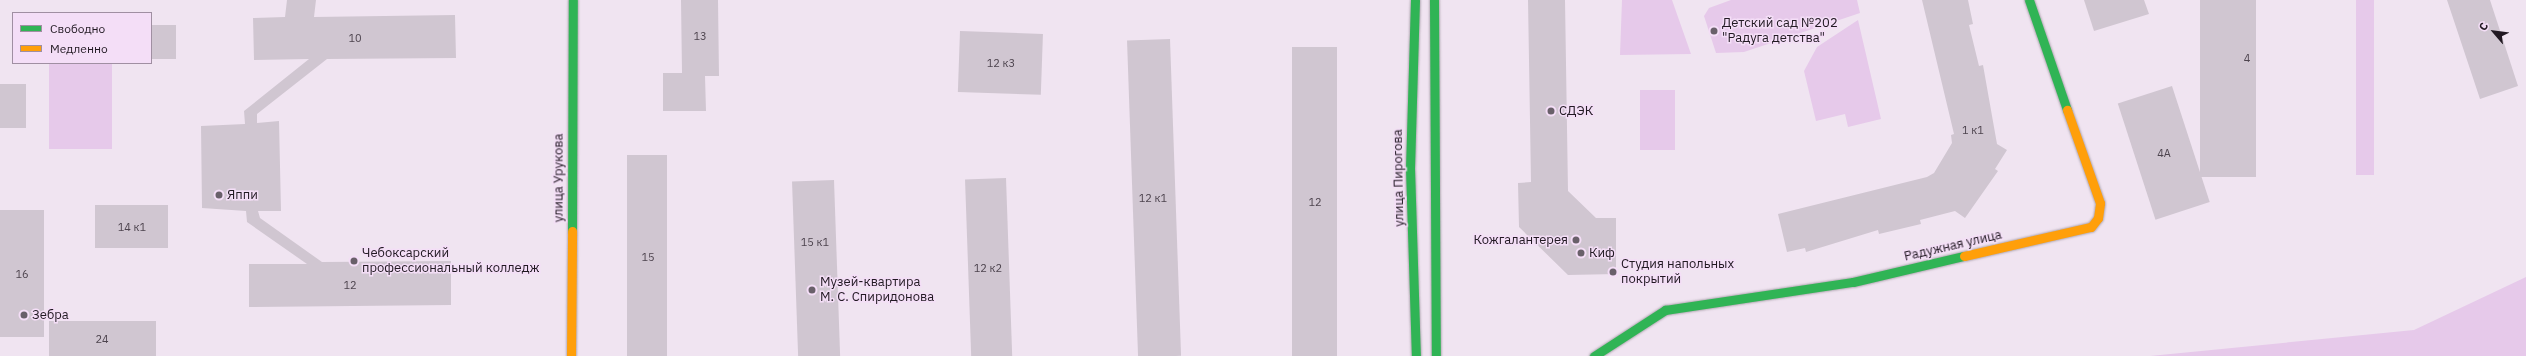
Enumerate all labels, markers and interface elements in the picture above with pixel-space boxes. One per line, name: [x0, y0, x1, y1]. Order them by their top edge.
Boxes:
legend: [12, 12, 152, 64]
north arrow: [2474, 12, 2514, 52]
place label: Детский сад №202 "Радуга детства": [1722, 16, 1838, 47]
text: С: [2476, 20, 2491, 33]
text: Свободно: [50, 21, 105, 36]
marker: Детский сад №202 "Радуга детства": [1709, 26, 1719, 36]
house number: 13: [693, 29, 707, 43]
house number: 10: [348, 31, 362, 45]
text: Медленно: [50, 41, 108, 56]
house number: 4: [2244, 51, 2250, 65]
house number: 12 к3: [987, 56, 1015, 70]
place label: СДЭК: [1559, 103, 1593, 119]
marker: СДЭК: [1546, 106, 1556, 116]
house number: 1 к1: [1962, 123, 1984, 137]
street label: улица Пирогова: [1390, 129, 1408, 227]
street label: улица Урукова: [551, 134, 567, 222]
house number: 4А: [2157, 146, 2171, 160]
place label: Яппи: [227, 187, 258, 203]
marker: Яппи: [214, 190, 224, 200]
house number: 12 к1: [1139, 191, 1167, 205]
house number: 12: [1308, 195, 1322, 209]
house number: 14 к1: [118, 220, 146, 234]
street label: Радужная улица: [1903, 227, 2003, 265]
place label: Кожгалантерея: [1473, 232, 1568, 248]
house number: 15 к1: [801, 235, 829, 249]
marker: Кожгалантерея: [1571, 235, 1581, 245]
place label: Киф: [1589, 245, 1615, 261]
place label: Чебоксарский профессиональный колледж: [362, 246, 539, 277]
marker: Киф: [1576, 248, 1586, 258]
house number: 15: [641, 250, 655, 264]
marker: Чебоксарский профессиональный колледж: [349, 256, 359, 266]
place label: Студия напольных покрытий: [1621, 257, 1734, 288]
house number: 12 к2: [974, 261, 1002, 275]
house number: 16: [15, 267, 29, 281]
marker: Студия напольных покрытий: [1608, 267, 1618, 277]
place label: Музей-квартира М. С. Спиридонова: [820, 275, 934, 306]
house number: 12: [343, 278, 357, 292]
marker: Музей-квартира М. С. Спиридонова: [807, 285, 817, 295]
place label: Зебра: [32, 307, 69, 323]
marker: Зебра: [19, 310, 29, 320]
house number: 24: [95, 332, 109, 346]

